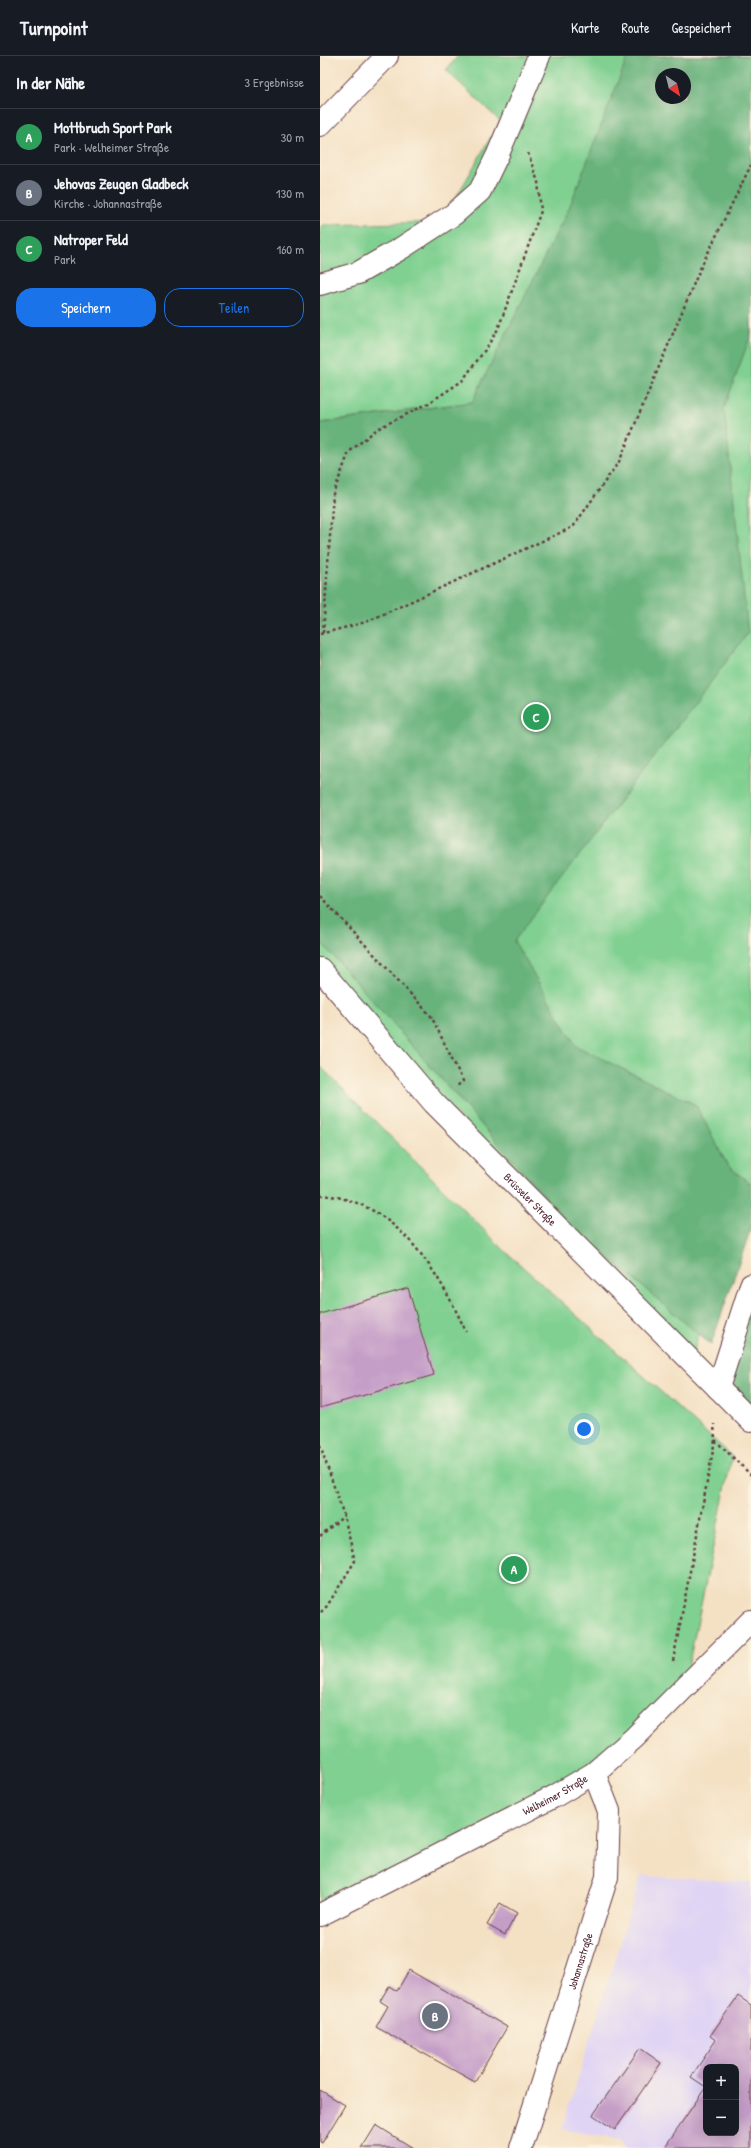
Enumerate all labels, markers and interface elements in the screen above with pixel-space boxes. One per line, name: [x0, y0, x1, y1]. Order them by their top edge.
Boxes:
text: Turnpoint: [20, 15, 88, 41]
text: Karte: [571, 18, 600, 37]
text: Route: [622, 18, 650, 37]
text: Gespeichert: [672, 18, 731, 37]
north arrow: [655, 68, 691, 104]
text: In der Nähe: [16, 71, 85, 94]
text: 3 Ergebnisse: [244, 73, 304, 91]
text: Mottbruch Sport Park: [54, 117, 172, 138]
text: A: [26, 128, 32, 146]
text: 30 m: [281, 128, 304, 146]
text: Park · Welheimer Straße: [54, 138, 169, 156]
text: Jehovas Zeugen Gladbeck: [54, 173, 189, 194]
text: B: [26, 184, 32, 202]
text: 130 m: [276, 184, 304, 202]
text: Kirche · Johannastraße: [54, 194, 162, 212]
text: Natroper Feld: [54, 229, 128, 250]
text: C: [25, 240, 33, 258]
text: 160 m: [276, 240, 304, 258]
text: Park: [54, 250, 76, 268]
button: Speichern: [16, 288, 156, 327]
button: Teilen: [164, 288, 304, 327]
pin: C: [523, 702, 549, 732]
street label: Brüsseler Straße: [501, 1170, 560, 1229]
your location: [574, 1419, 594, 1439]
pin: A: [501, 1554, 527, 1584]
street label: Welheimer Straße: [520, 1771, 591, 1818]
street label: Johannastraße: [565, 1931, 596, 1991]
pin: B: [422, 2001, 448, 2031]
map controls: [703, 2064, 739, 2136]
button: +: [703, 2064, 739, 2100]
button: −: [703, 2100, 739, 2136]

